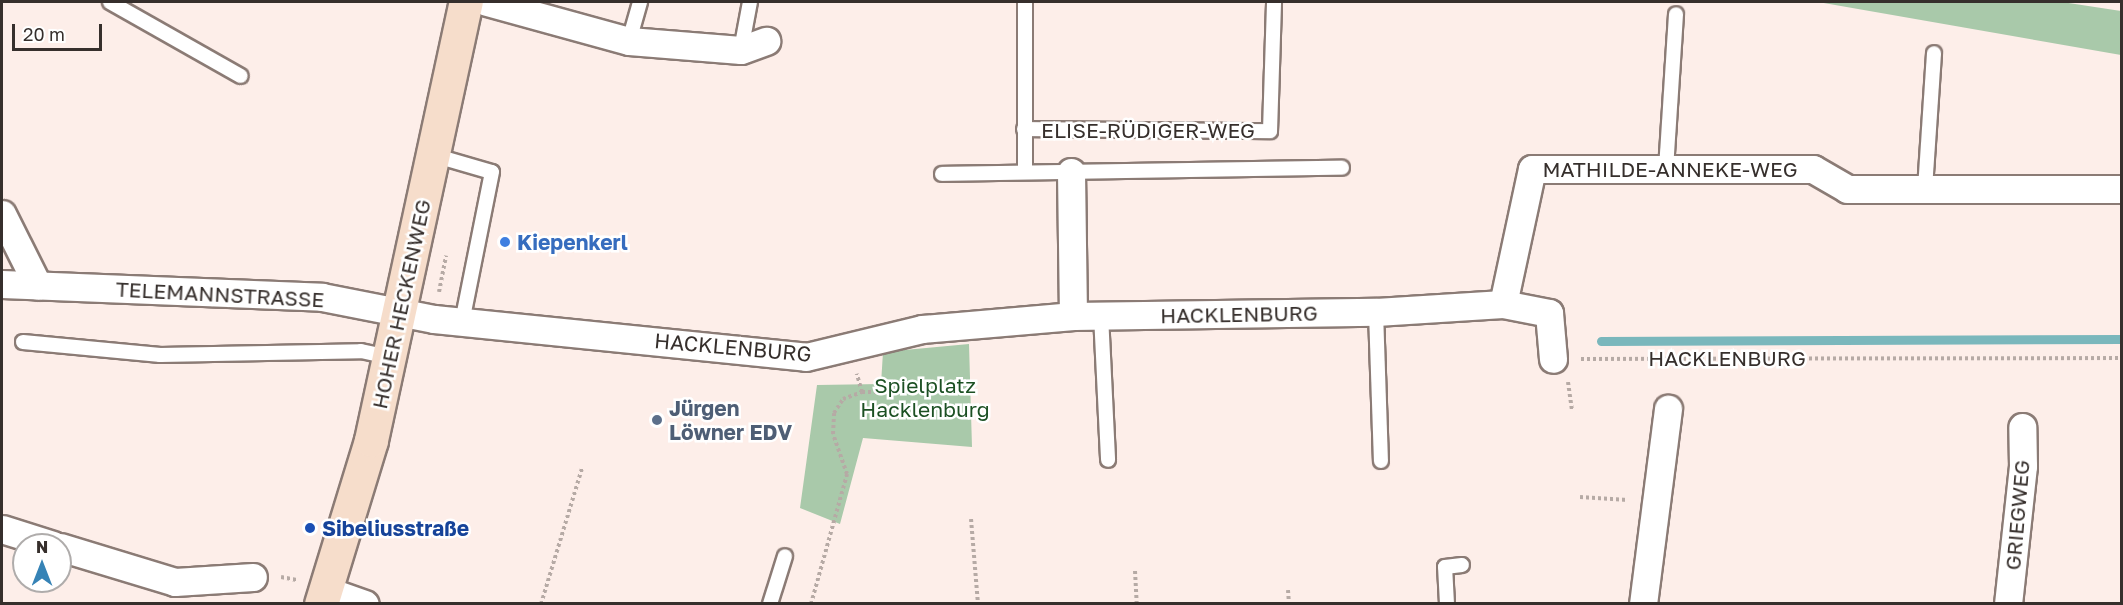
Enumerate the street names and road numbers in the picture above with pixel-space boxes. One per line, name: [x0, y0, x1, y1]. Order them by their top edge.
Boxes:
street label: ELISE-RÜDIGER-WEG: [1041, 117, 1255, 143]
street label: MATHILDE-ANNEKE-WEG: [1542, 156, 1798, 182]
street label: HOHER HECKENWEG: [366, 197, 436, 411]
street label: TELEMANNSTRASSE: [115, 276, 325, 312]
street label: HACKLENBURG: [1160, 300, 1318, 328]
street label: HACKLENBURG: [653, 328, 813, 366]
street label: HACKLENBURG: [1648, 345, 1806, 371]
street label: GRIEGWEG: [2000, 459, 2034, 571]

